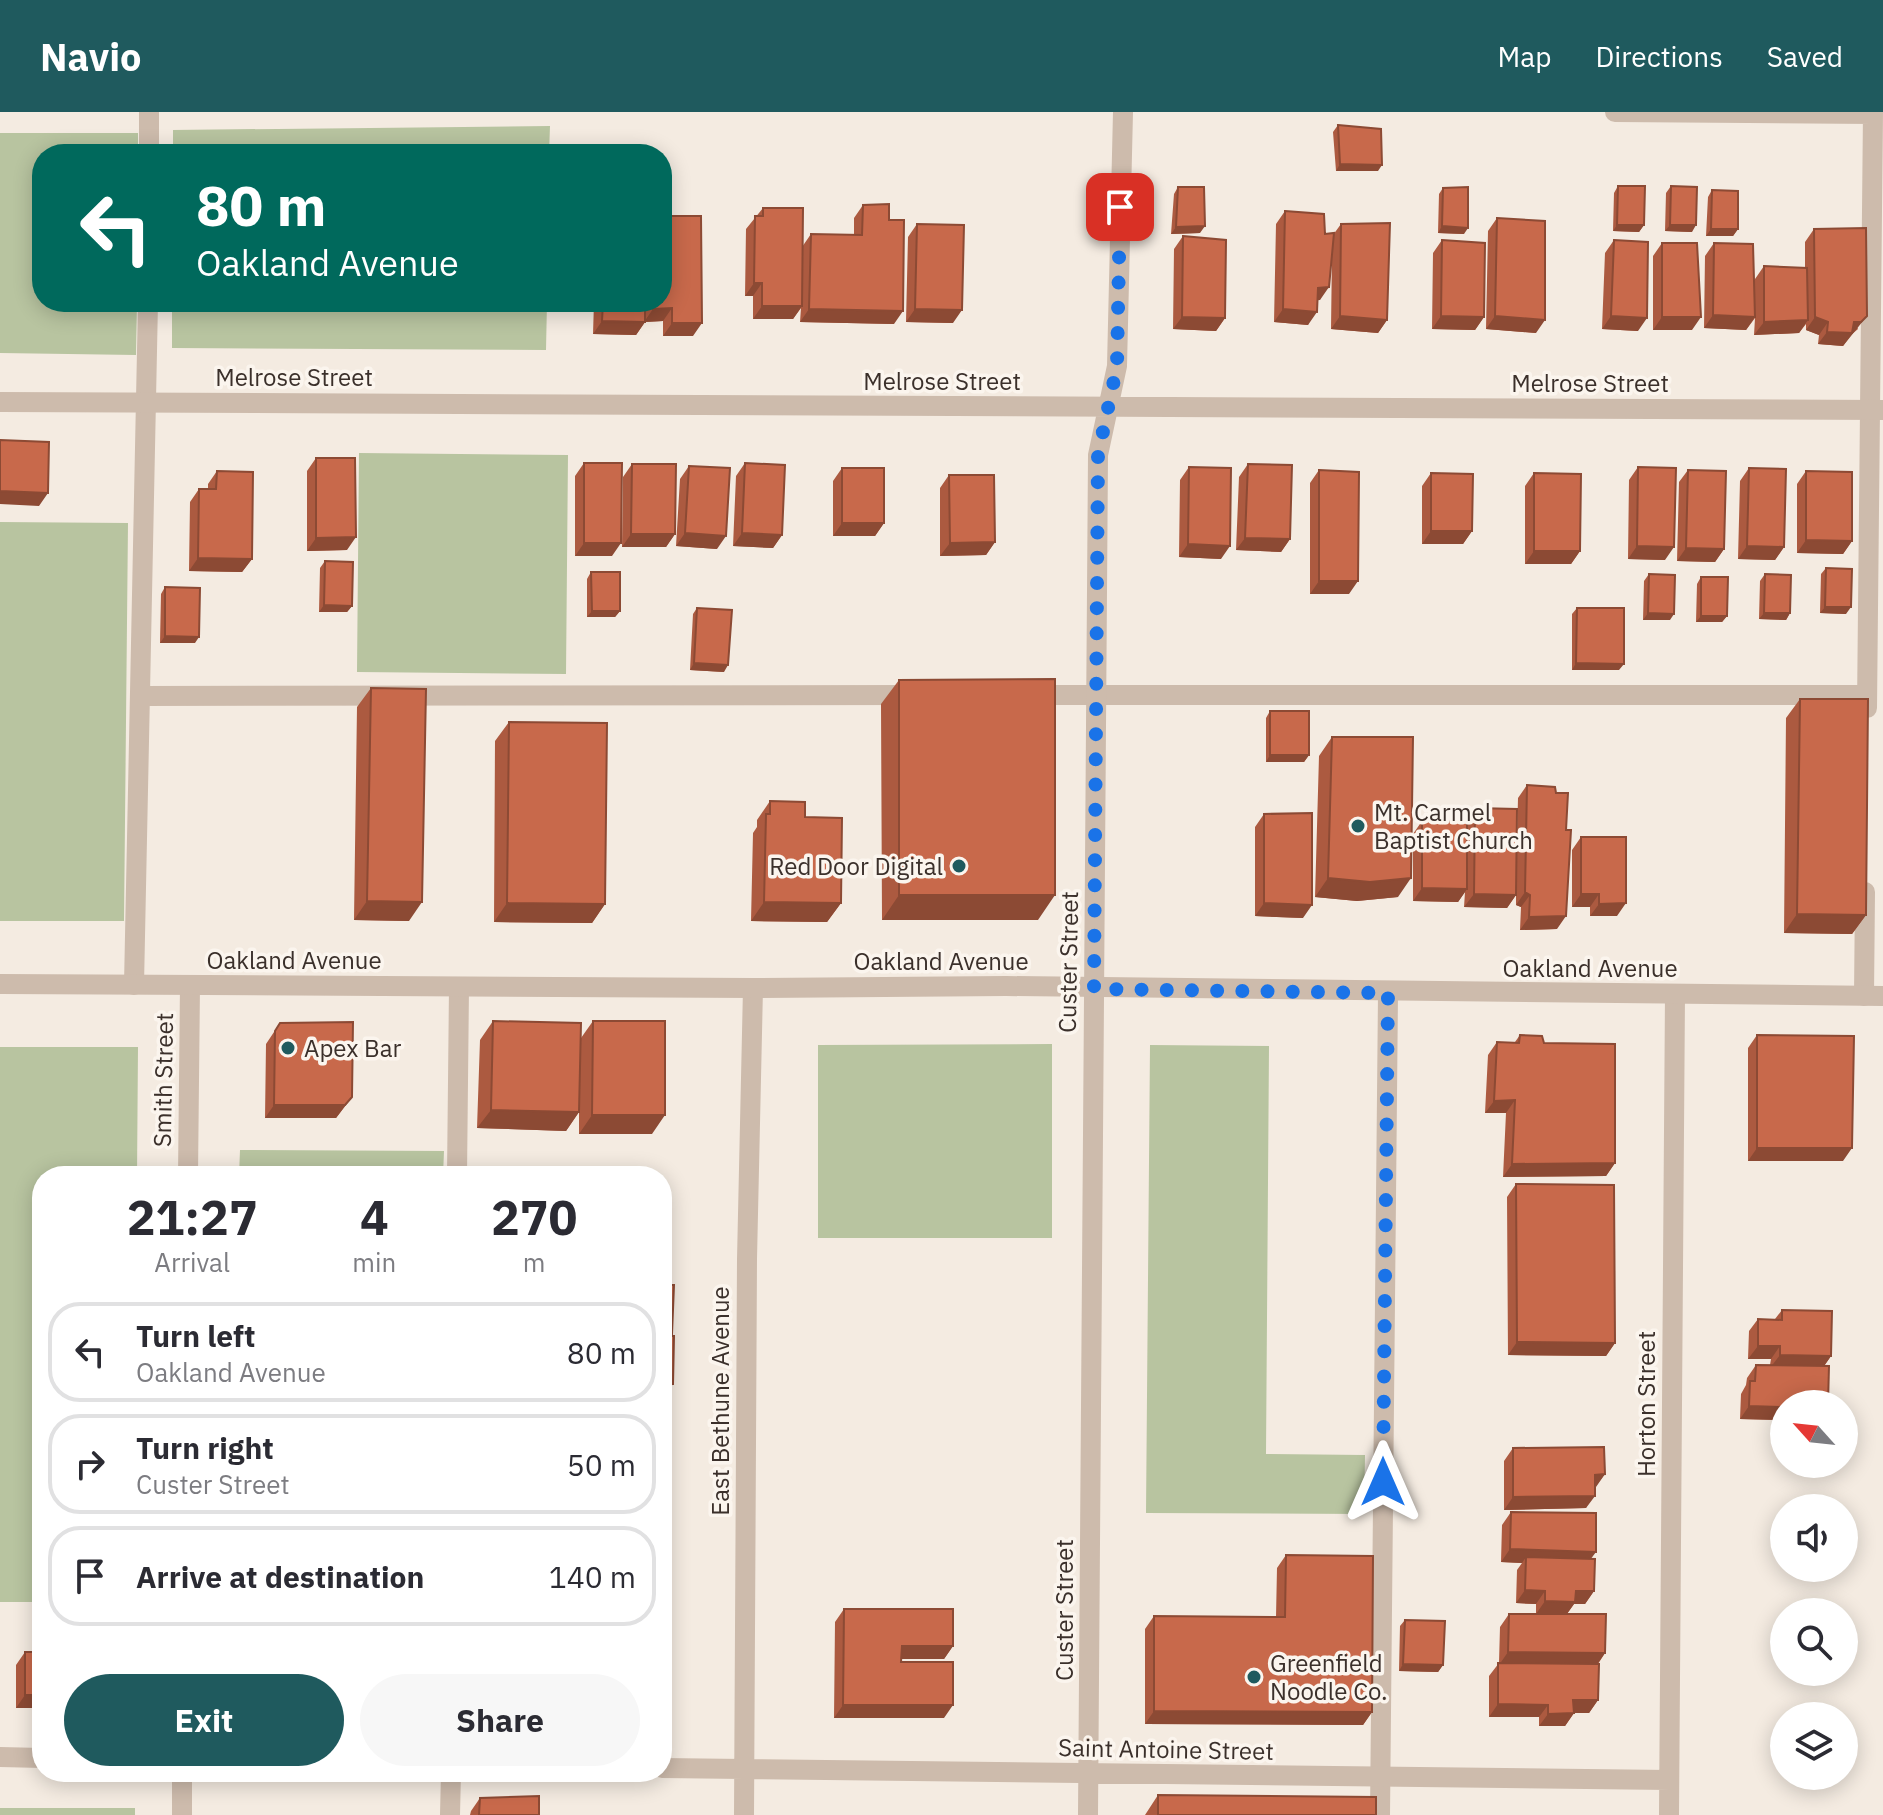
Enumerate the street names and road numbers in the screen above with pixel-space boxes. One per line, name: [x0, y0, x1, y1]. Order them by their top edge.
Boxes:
street label: Melrose Street: [215, 361, 373, 393]
street label: Melrose Street: [863, 365, 1021, 397]
street label: Melrose Street: [1511, 367, 1669, 399]
street label: Custer Street: [1051, 891, 1085, 1033]
street label: Oakland Avenue: [206, 944, 382, 976]
street label: Oakland Avenue: [853, 945, 1029, 977]
street label: Oakland Avenue: [1502, 952, 1678, 984]
street label: Smith Street: [146, 1013, 180, 1147]
street label: East Bethune Avenue: [704, 1286, 736, 1516]
street label: Horton Street: [1630, 1331, 1662, 1477]
street label: Custer Street: [1048, 1539, 1080, 1681]
street label: Saint Antoine Street: [1058, 1731, 1274, 1767]

